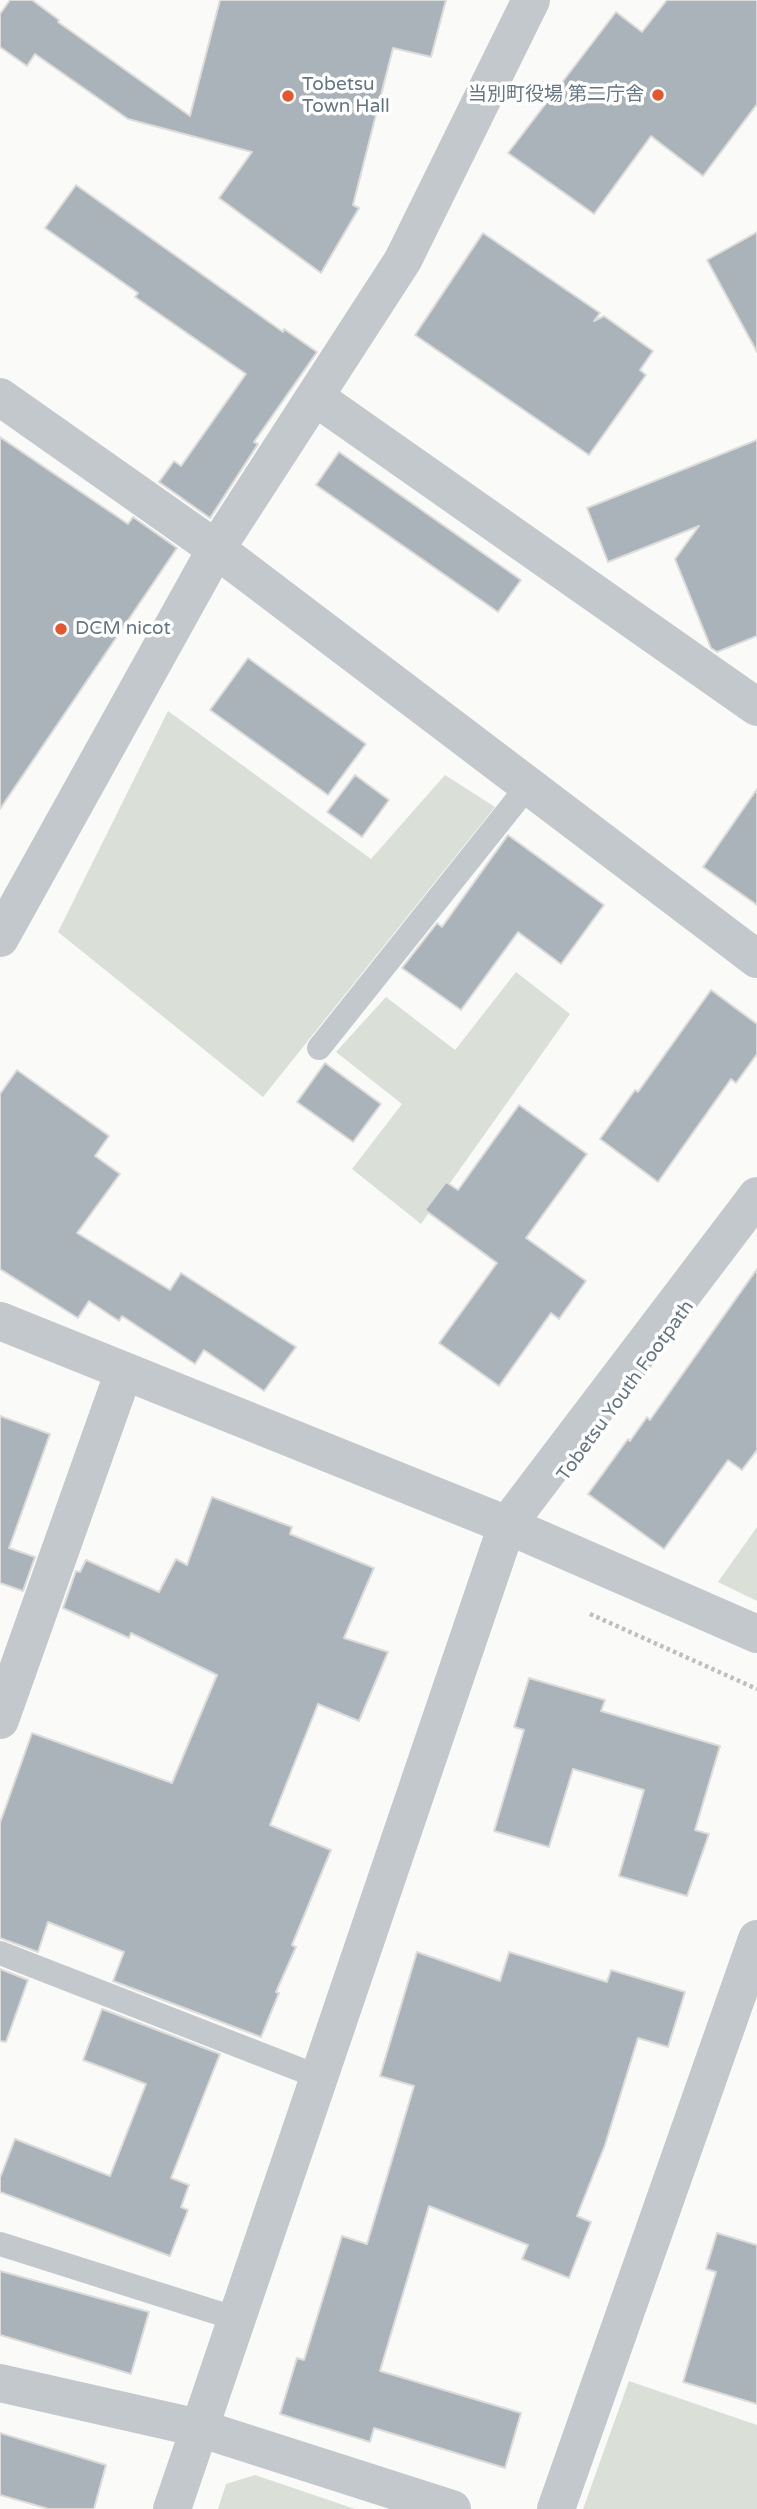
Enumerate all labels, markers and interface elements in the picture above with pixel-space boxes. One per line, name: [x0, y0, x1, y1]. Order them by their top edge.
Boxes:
place label: Tobetsu Town Hall: [302, 74, 390, 118]
place label: 当別町役場 第二庁舎: [468, 84, 644, 106]
marker: 当別町役場 第二庁舎: [650, 87, 666, 103]
marker: Tobetsu Town Hall: [280, 88, 296, 104]
place label: DCM nicot: [75, 618, 171, 640]
marker: DCM nicot: [53, 621, 69, 637]
street label: Tobetsu Youth Footpath: [553, 1296, 699, 1486]

